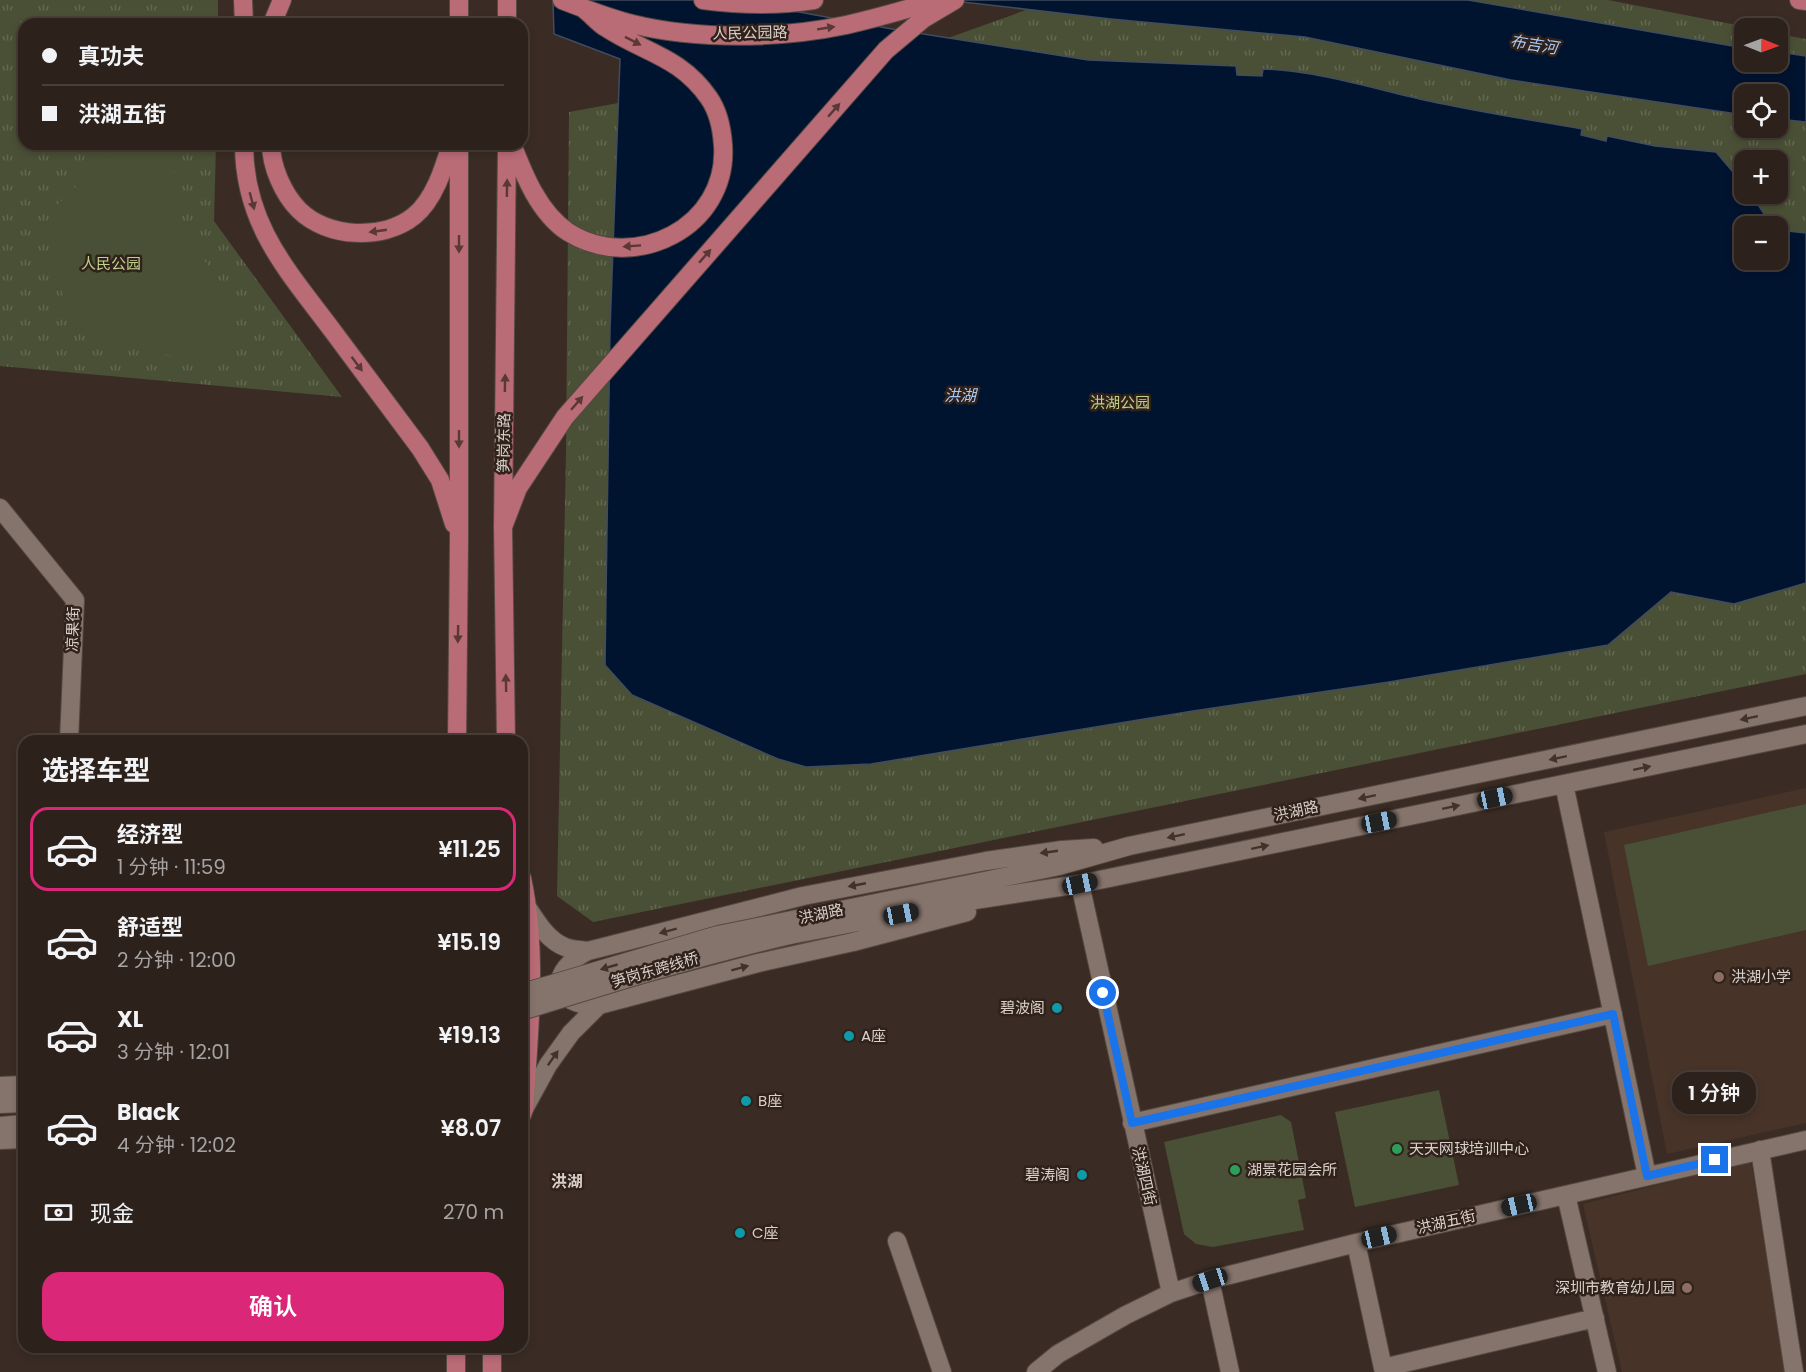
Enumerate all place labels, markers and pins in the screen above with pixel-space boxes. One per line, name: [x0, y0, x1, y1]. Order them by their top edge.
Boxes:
place label: 洪湖小学: [1731, 966, 1791, 987]
marker: 洪湖小学: [1712, 970, 1726, 984]
place label: 碧波阁: [1000, 997, 1045, 1018]
marker: 碧波阁: [1050, 1001, 1064, 1015]
place label: A座: [861, 1025, 886, 1046]
marker: A座: [842, 1029, 856, 1043]
place label: B座: [758, 1090, 782, 1111]
marker: B座: [739, 1094, 753, 1108]
place label: 天天网球培训中心: [1409, 1138, 1529, 1159]
marker: 天天网球培训中心: [1390, 1142, 1404, 1156]
place label: 湖景花园会所: [1247, 1159, 1337, 1180]
marker: 湖景花园会所: [1228, 1163, 1242, 1177]
place label: 碧涛阁: [1025, 1164, 1070, 1185]
marker: 碧涛阁: [1075, 1168, 1089, 1182]
place label: C座: [752, 1222, 779, 1243]
marker: C座: [733, 1226, 747, 1240]
place label: 深圳市教育幼儿园: [1555, 1277, 1675, 1298]
marker: 深圳市教育幼儿园: [1680, 1281, 1694, 1295]

